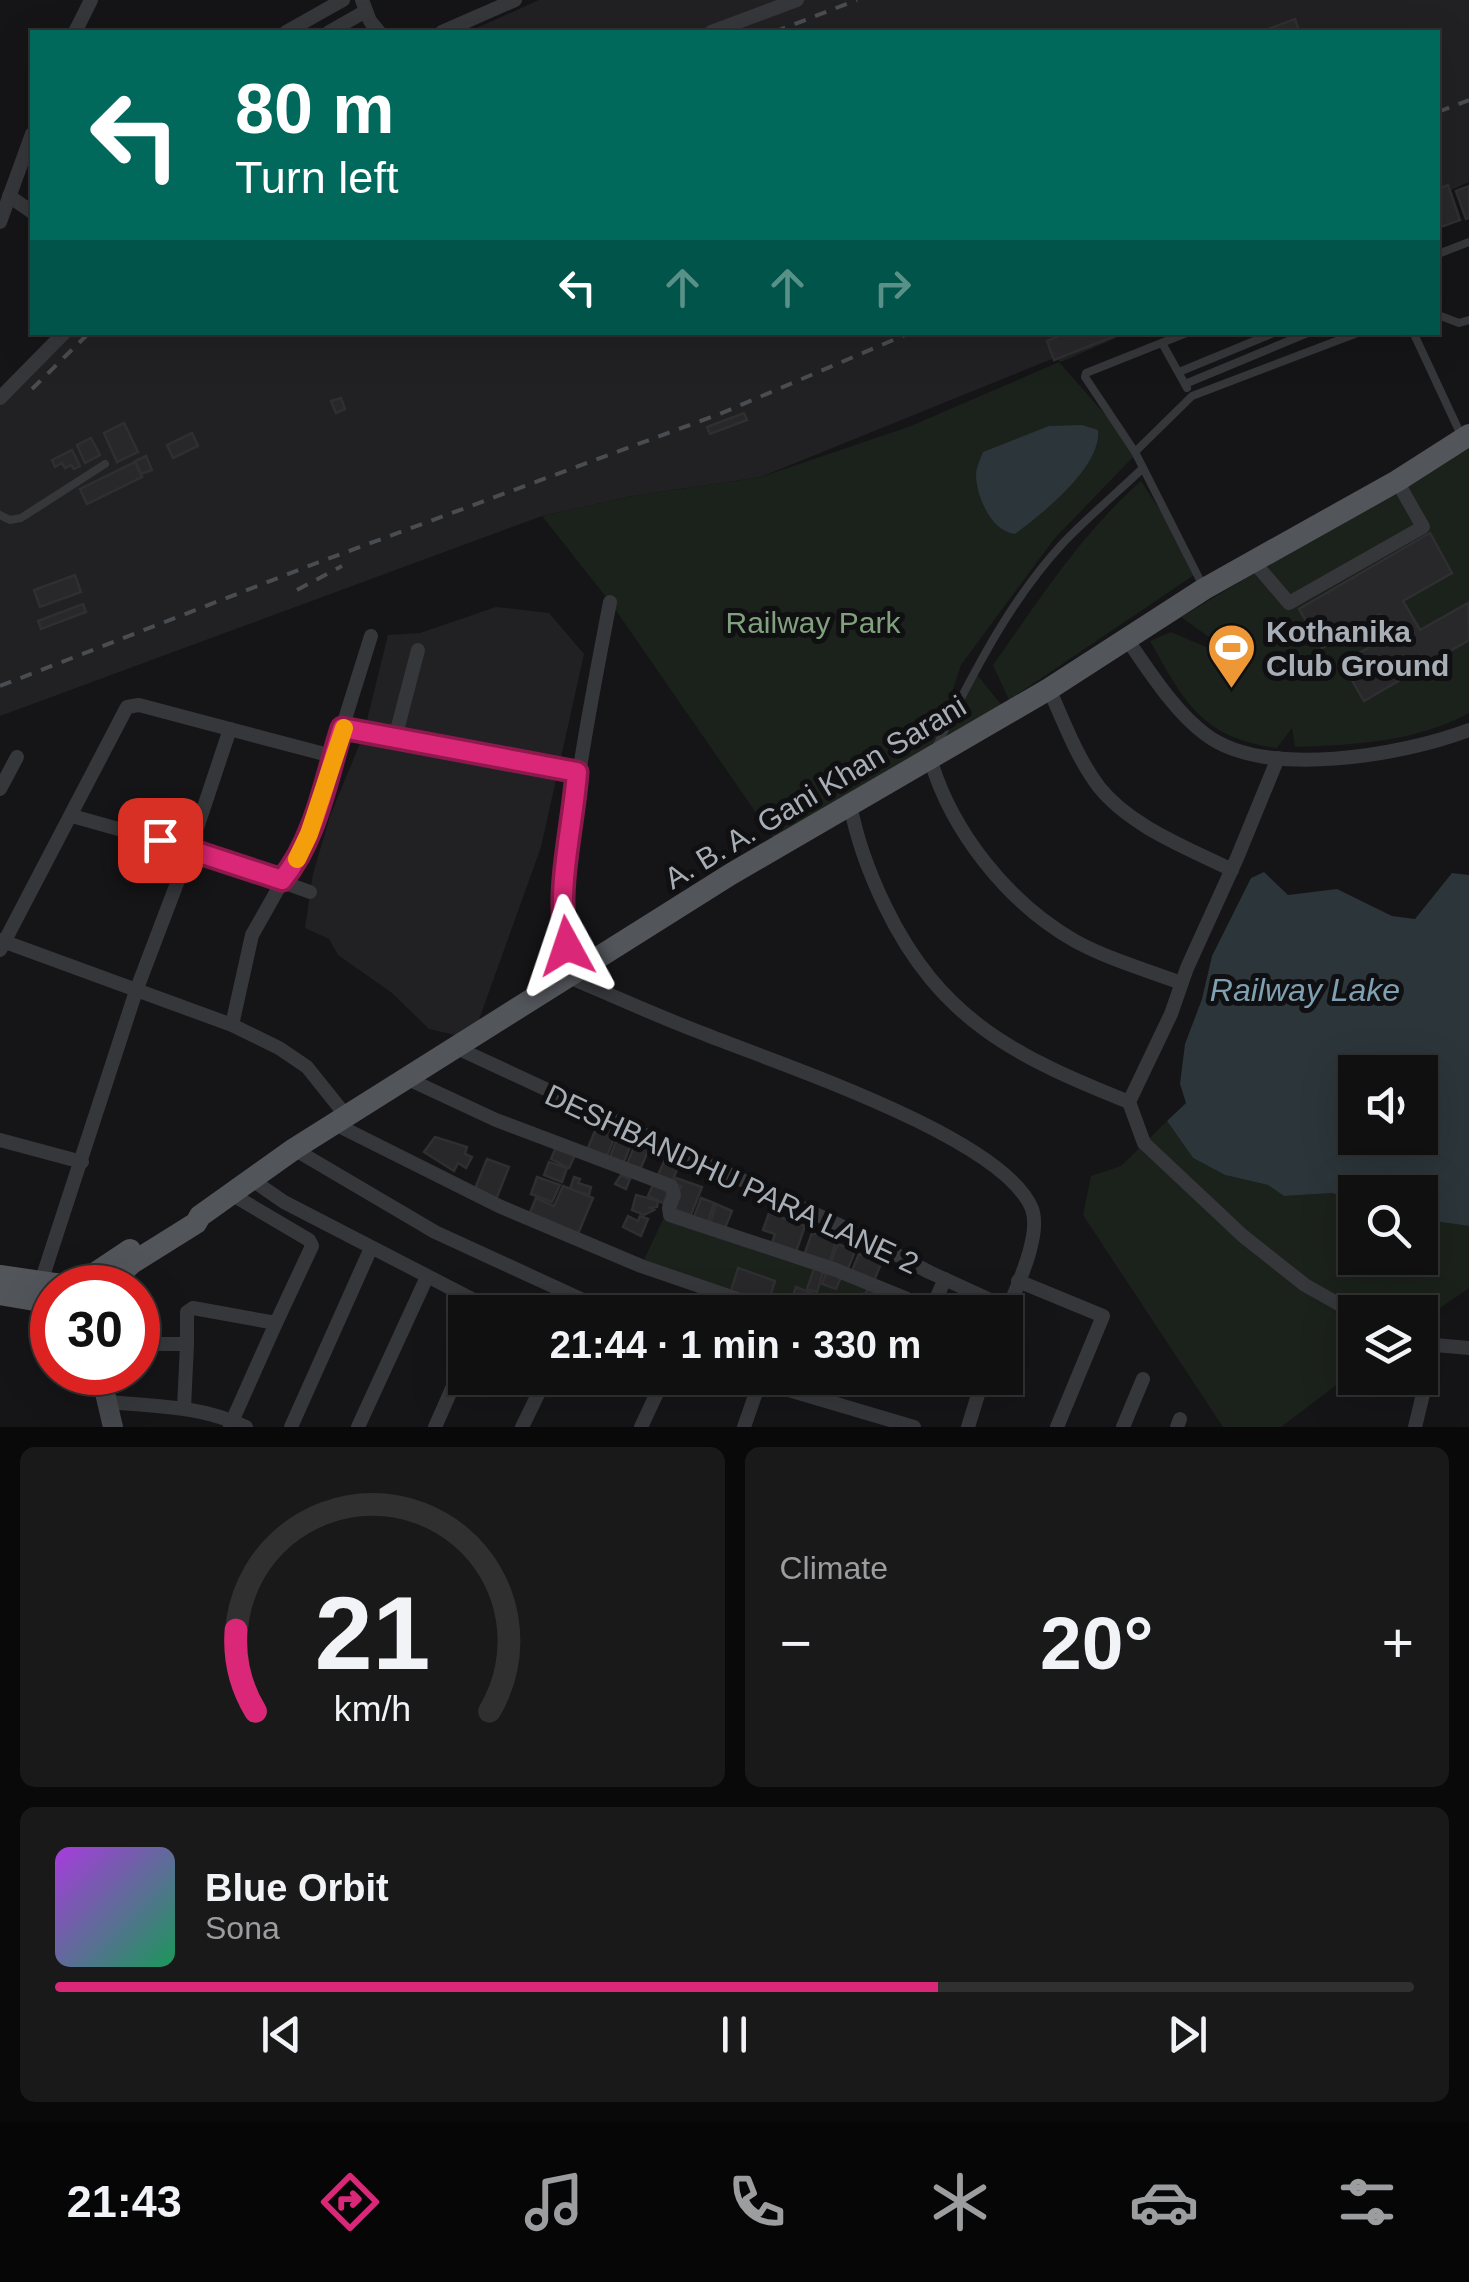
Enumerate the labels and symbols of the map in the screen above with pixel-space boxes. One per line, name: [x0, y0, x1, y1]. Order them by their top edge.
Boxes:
park label: Railway Park: [725, 606, 902, 639]
place label: Kothanika Club Ground: [1266, 615, 1449, 682]
sports icon: Kothanika Club Ground: [1205, 622, 1257, 690]
street label: A. B. A. Gani Khan Sarani: [659, 689, 971, 895]
pin: [118, 798, 203, 883]
position arrow: [515, 894, 619, 998]
water label: Railway Lake: [1210, 972, 1400, 1008]
street label: DESHBANDHU PARA LANE 2: [540, 1078, 924, 1280]
speed limit sign: 30: [30, 1265, 160, 1395]

